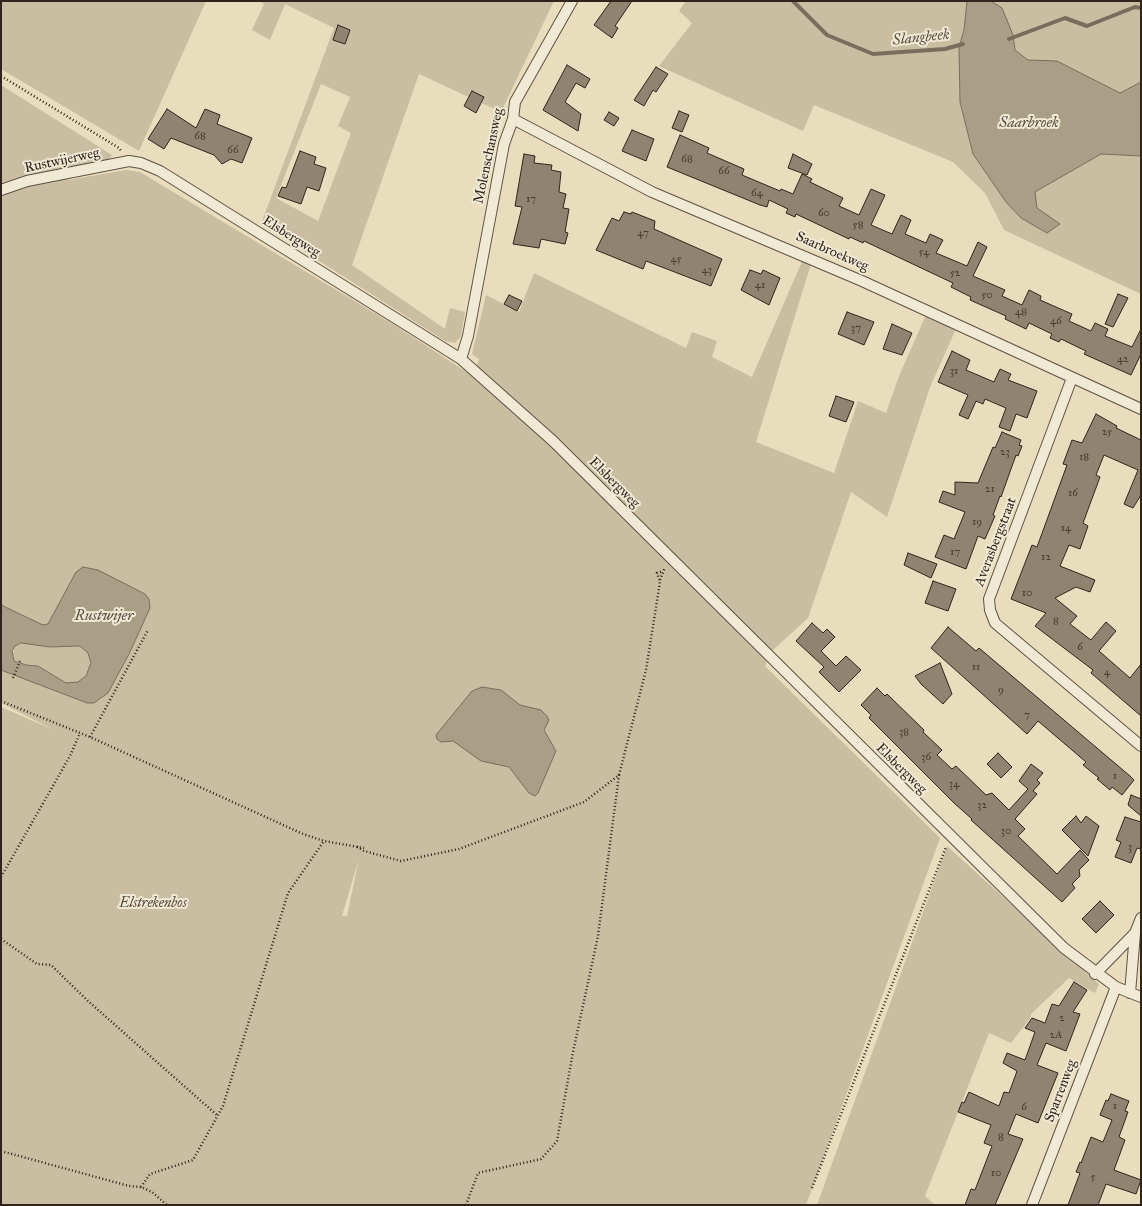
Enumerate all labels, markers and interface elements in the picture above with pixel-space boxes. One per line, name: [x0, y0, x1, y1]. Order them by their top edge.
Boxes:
water label: Slangbeek: [892, 26, 950, 50]
street label: Molenschansweg: [471, 107, 507, 205]
water label: Saarbroek: [999, 114, 1059, 132]
house number: 68: [194, 129, 206, 143]
house number: 66: [227, 143, 239, 157]
street label: Rustwijerweg: [23, 145, 101, 177]
house number: 68: [681, 152, 693, 166]
house number: 66: [718, 164, 730, 178]
house number: 64: [751, 186, 763, 200]
house number: 17: [526, 192, 536, 206]
house number: 60: [818, 206, 830, 220]
street label: Elsbergweg: [259, 213, 323, 261]
house number: 58: [853, 218, 863, 232]
house number: 47: [637, 226, 649, 240]
street label: Saarbroekweg: [793, 228, 871, 276]
house number: 54: [919, 245, 929, 259]
house number: 45: [670, 252, 682, 266]
house number: 43: [702, 263, 712, 277]
house number: 52: [950, 266, 960, 280]
house number: 41: [755, 278, 765, 292]
house number: 50: [981, 288, 993, 302]
house number: 48: [1015, 305, 1027, 319]
house number: 46: [1050, 314, 1062, 328]
house number: 37: [851, 321, 861, 335]
house number: 42: [1117, 352, 1129, 366]
house number: 31: [950, 364, 958, 378]
house number: 25: [1102, 425, 1112, 439]
house number: 23: [1000, 445, 1010, 459]
house number: 18: [1079, 450, 1089, 464]
street label: Elsbergweg: [585, 454, 643, 512]
house number: 21: [985, 482, 995, 496]
house number: 16: [1068, 486, 1078, 500]
street label: Averasbergstraat: [971, 495, 1021, 589]
house number: 19: [972, 515, 982, 529]
house number: 14: [1061, 521, 1071, 535]
house number: 17: [950, 545, 960, 559]
house number: 12: [1041, 550, 1051, 564]
house number: 10: [1022, 586, 1032, 600]
water label: Rustwijer: [75, 607, 133, 625]
house number: 8: [1053, 614, 1059, 628]
house number: 6: [1077, 640, 1083, 654]
house number: 11: [972, 660, 980, 674]
house number: 4: [1104, 665, 1110, 679]
house number: 9: [998, 683, 1004, 697]
house number: 7: [1024, 708, 1030, 722]
house number: 38: [899, 725, 909, 739]
street label: Elsbergweg: [872, 740, 930, 798]
house number: 36: [921, 750, 931, 764]
house number: 1: [1113, 769, 1117, 783]
house number: 34: [949, 777, 959, 791]
house number: 32: [977, 798, 987, 812]
house number: 30: [1001, 824, 1011, 838]
house number: 3: [1128, 840, 1132, 854]
park label: Elstrekenbos: [119, 896, 187, 912]
house number: 2: [1059, 1011, 1065, 1025]
house number: 2A: [1050, 1028, 1062, 1042]
street label: Sparrenweg: [1041, 1057, 1081, 1125]
house number: 1: [1113, 1099, 1117, 1113]
house number: 6: [1021, 1100, 1027, 1114]
house number: 8: [998, 1130, 1004, 1144]
house number: 10: [991, 1166, 1001, 1180]
house number: 5: [1090, 1170, 1096, 1184]

